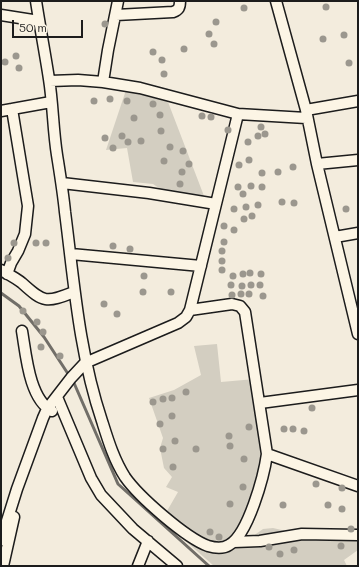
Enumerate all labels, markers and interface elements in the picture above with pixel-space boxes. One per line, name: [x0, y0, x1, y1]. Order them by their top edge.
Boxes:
scale bar: [14, 12, 85, 38]
text: 50 m: [19, 19, 47, 35]

